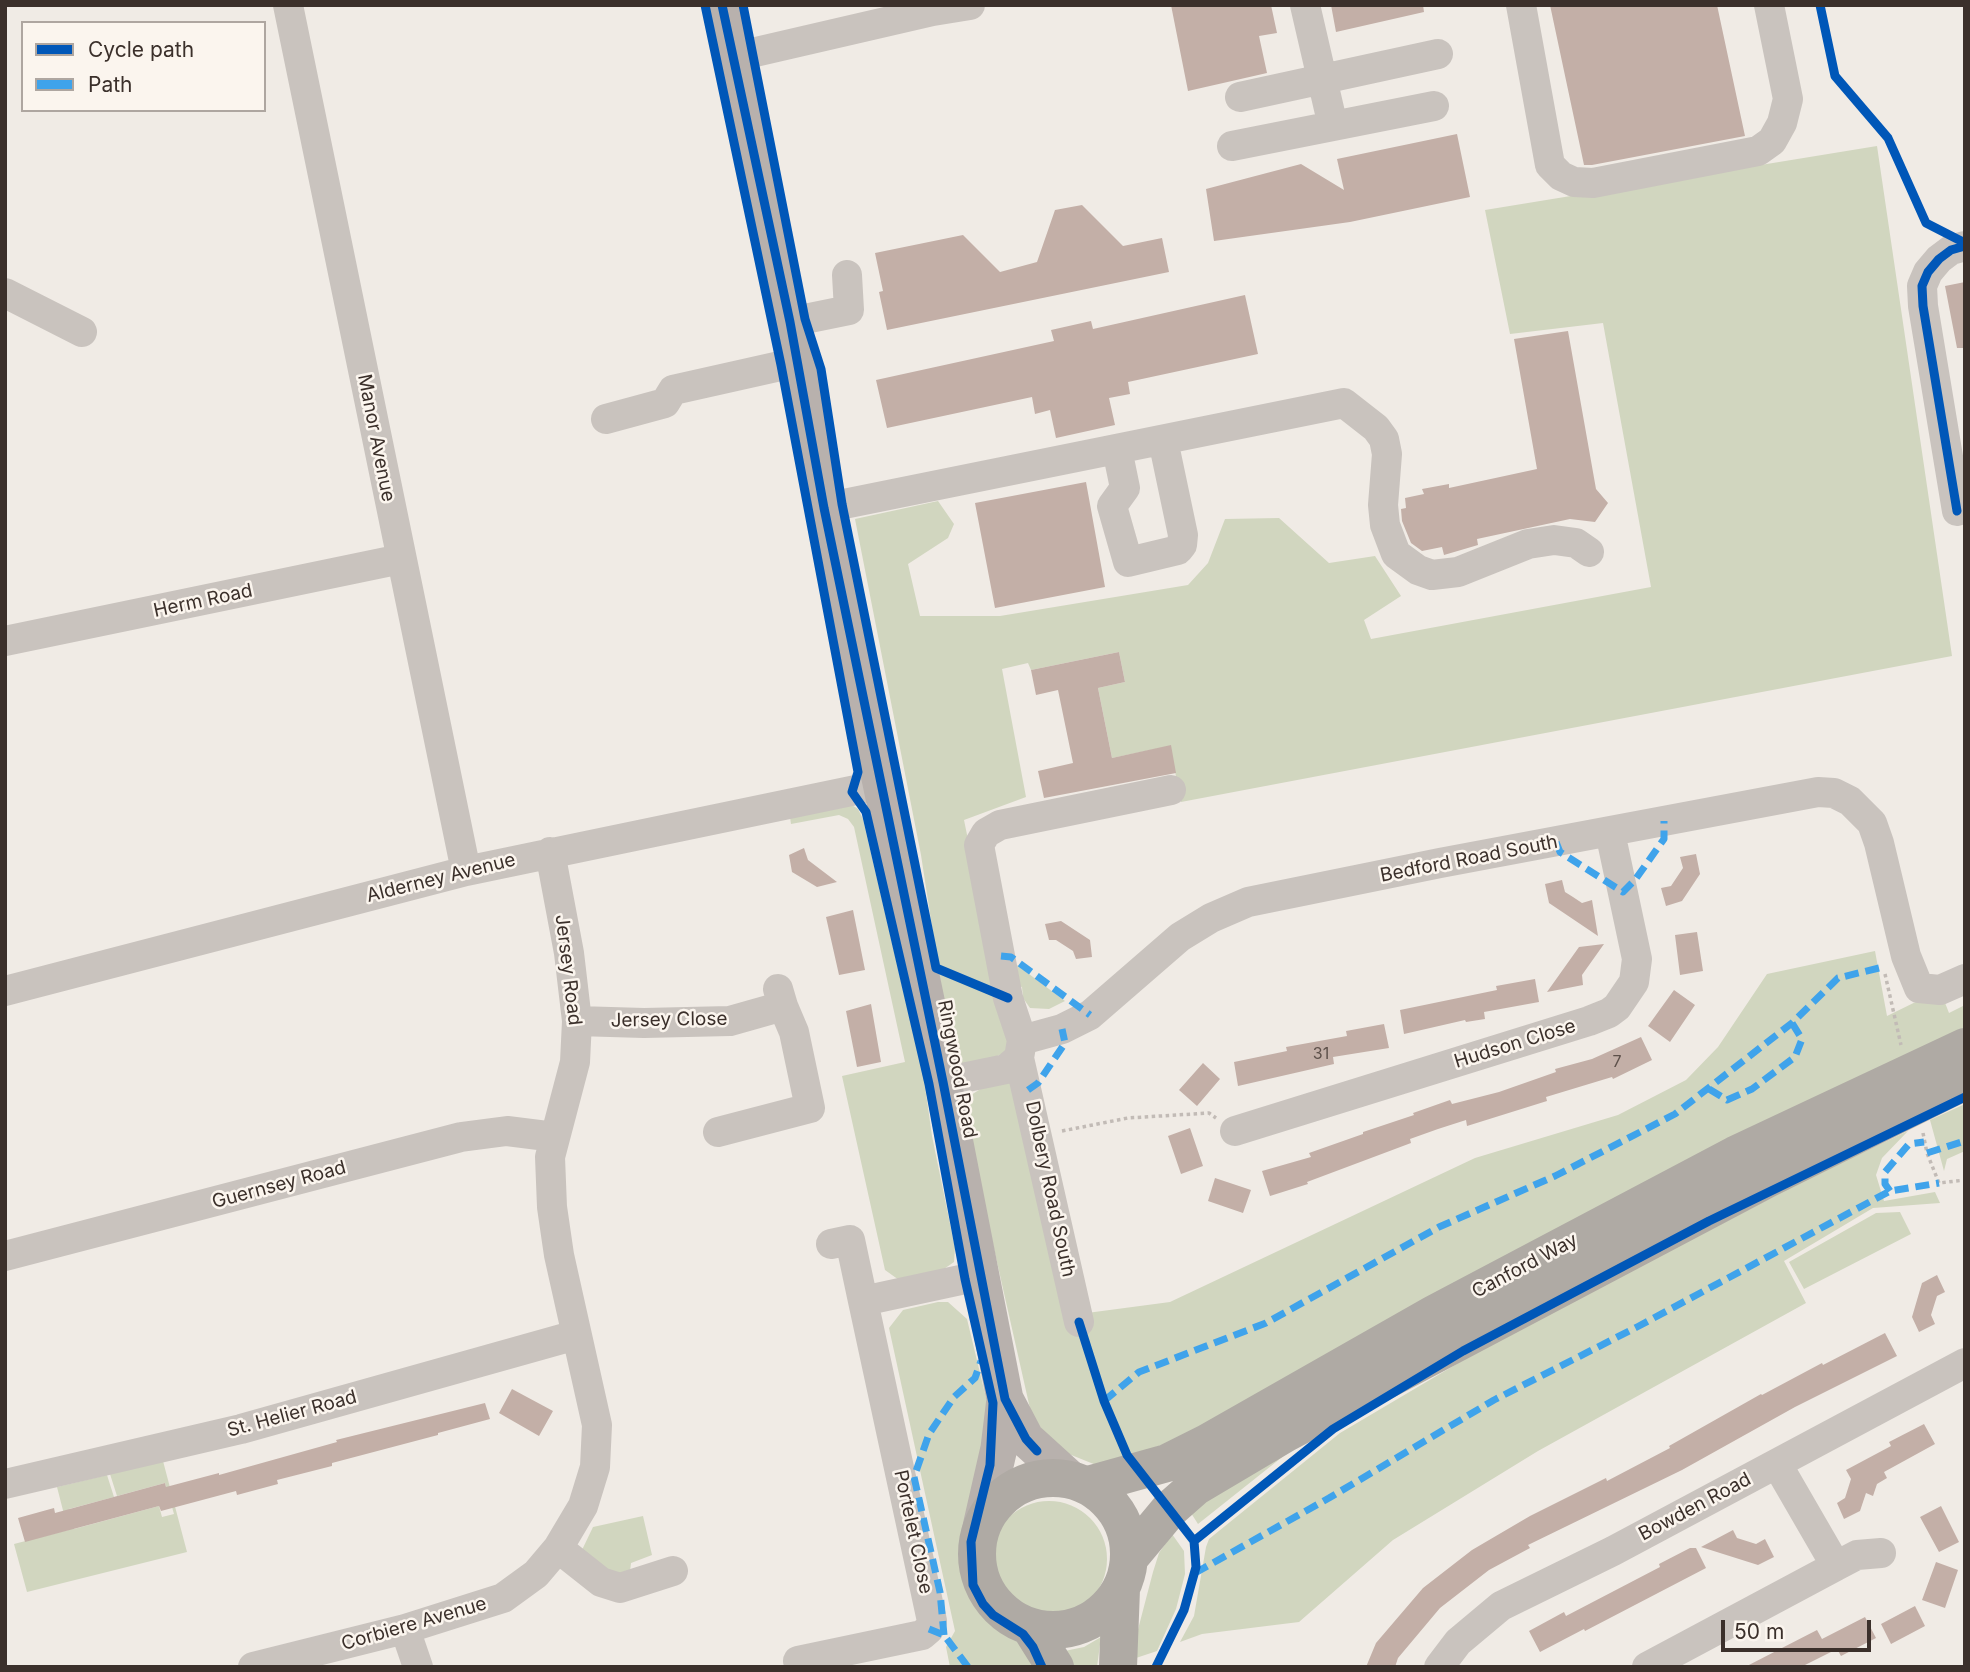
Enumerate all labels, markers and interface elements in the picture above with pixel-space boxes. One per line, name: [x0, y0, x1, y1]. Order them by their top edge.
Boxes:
legend: [21, 21, 266, 112]
text: Cycle path: [88, 37, 194, 62]
text: Path: [88, 72, 133, 97]
street label: Manor Avenue: [352, 372, 400, 504]
street label: Herm Road: [151, 579, 255, 623]
street label: Bedford Road South: [1378, 831, 1560, 887]
street label: Alderney Avenue: [364, 848, 518, 908]
street label: Jersey Road: [550, 913, 586, 1027]
street label: Ringwood Road: [932, 998, 982, 1140]
street label: Jersey Close: [610, 1008, 728, 1032]
street label: Hudson Close: [1451, 1015, 1579, 1073]
house number: 31: [1313, 1044, 1329, 1064]
house number: 7: [1612, 1052, 1622, 1072]
street label: Dolbery Road South: [1020, 1099, 1080, 1279]
street label: Guernsey Road: [210, 1156, 348, 1214]
street label: Canford Way: [1468, 1229, 1582, 1303]
street label: St. Helier Road: [225, 1386, 359, 1442]
street label: Portelet Close: [889, 1468, 937, 1596]
street label: Bowden Road: [1635, 1468, 1755, 1546]
street label: Corbiere Avenue: [339, 1592, 489, 1656]
scale bar: [1725, 1606, 1876, 1650]
text: 50 m: [1734, 1619, 1784, 1644]

